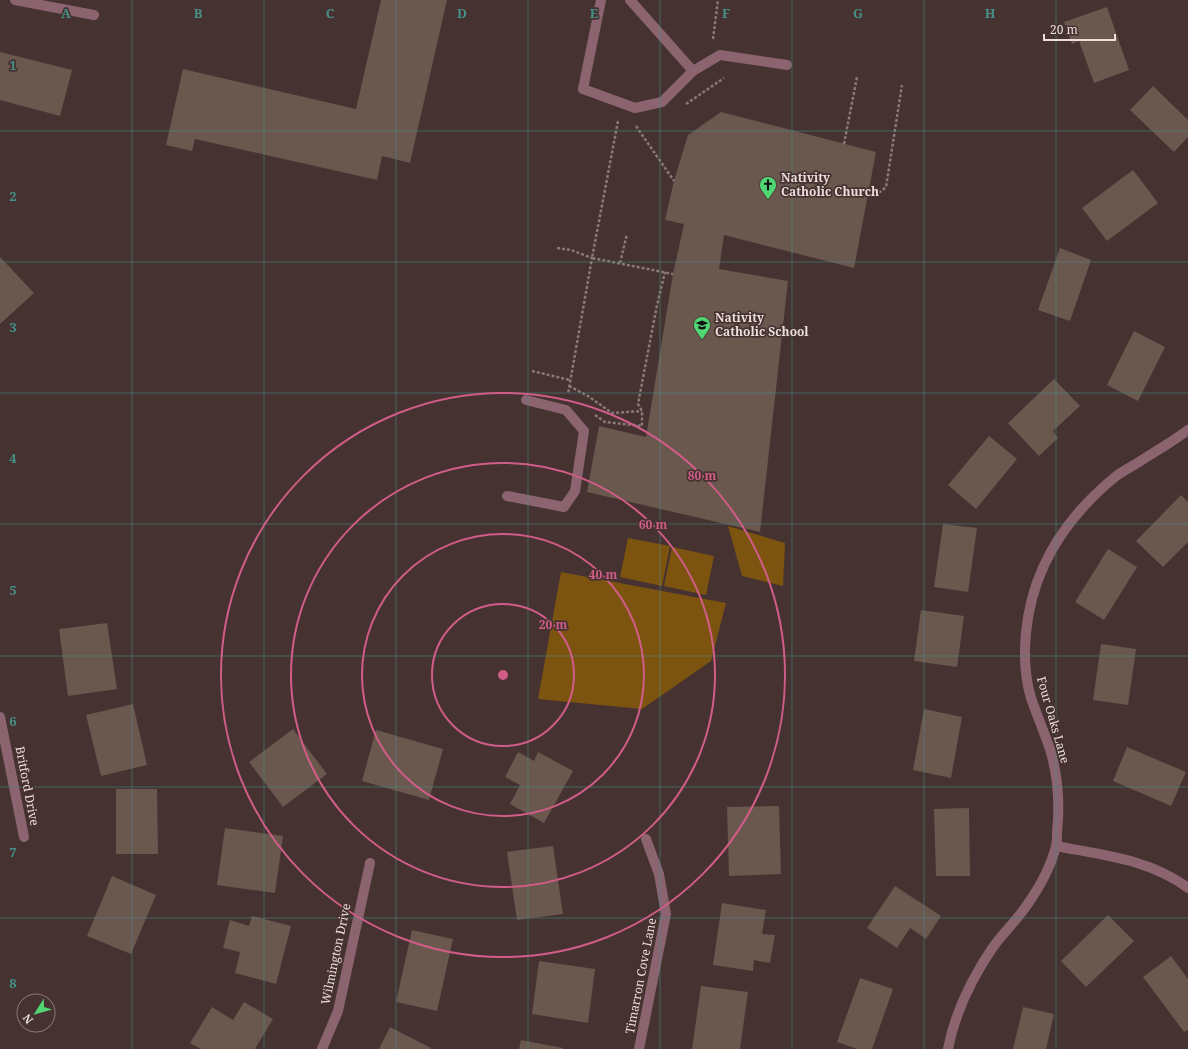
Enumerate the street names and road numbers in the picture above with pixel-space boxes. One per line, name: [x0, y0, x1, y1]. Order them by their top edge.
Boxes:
street label: Four Oaks Lane: [1033, 674, 1074, 765]
street label: Britford Drive: [11, 745, 44, 827]
street label: Wilmington Drive: [316, 902, 355, 1006]
street label: Timarron Cove Lane: [621, 917, 660, 1035]

